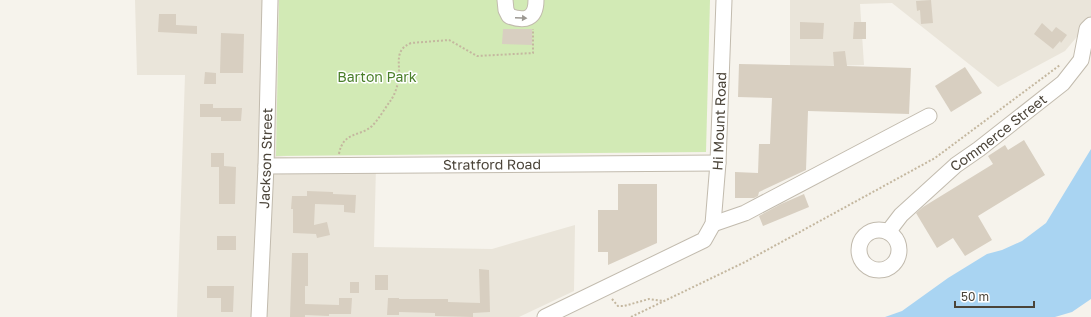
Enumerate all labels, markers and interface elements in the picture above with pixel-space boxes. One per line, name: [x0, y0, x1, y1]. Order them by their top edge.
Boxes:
one-way arrow: [515, 15, 527, 22]
park label: Barton Park: [337, 68, 417, 85]
street label: Hi Mount Road: [708, 72, 729, 171]
street label: Commerce Street: [946, 90, 1050, 174]
street label: Jackson Street: [255, 108, 275, 209]
street label: Stratford Road: [443, 155, 541, 173]
scale bar: [955, 283, 1034, 309]
text: 50 m: [961, 289, 989, 304]

